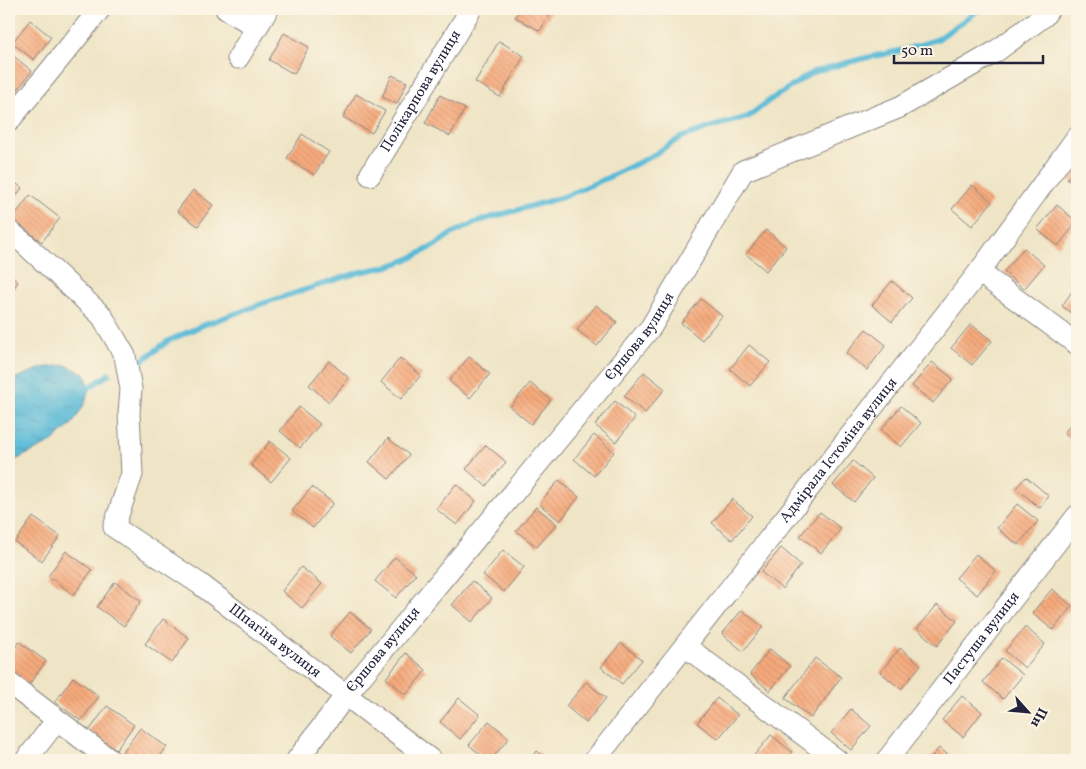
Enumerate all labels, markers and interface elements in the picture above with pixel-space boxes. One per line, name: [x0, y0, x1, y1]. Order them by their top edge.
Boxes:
street label: Полікарпова вулиця: [376, 26, 466, 156]
scale bar: [894, 32, 1042, 64]
text: 50 m: [901, 41, 933, 62]
street label: Єршова вулиця: [600, 288, 680, 385]
street label: Адмірала Істоміна вулиця: [775, 373, 903, 527]
street label: Пастуша вулиця: [939, 587, 1025, 690]
street label: Шпагіна вулиця: [224, 599, 326, 683]
street label: Єршова вулиця: [342, 602, 425, 697]
north arrow: [1004, 686, 1054, 736]
text: Пн: [1025, 704, 1051, 730]

